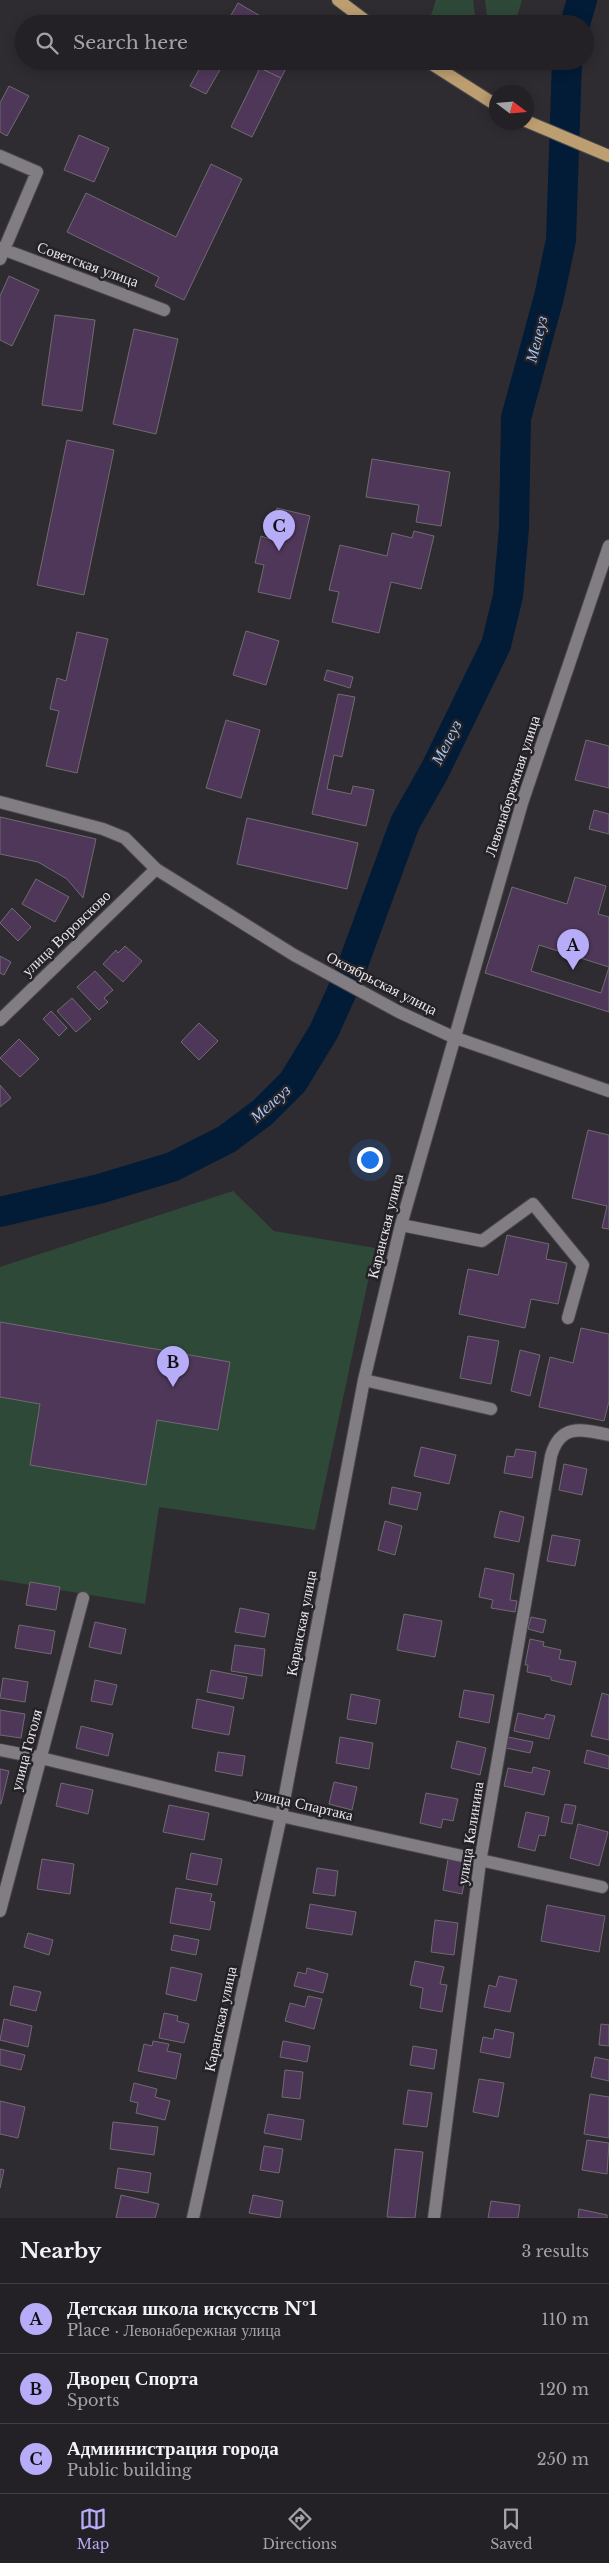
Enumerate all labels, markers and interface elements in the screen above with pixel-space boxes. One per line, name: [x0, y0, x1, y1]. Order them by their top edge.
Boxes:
search box: [15, 15, 594, 70]
icon: search: [33, 29, 61, 57]
text: Search here: [73, 31, 188, 54]
north arrow: [489, 85, 534, 130]
street label: Советская улица: [35, 237, 142, 291]
water label: Мелеуз: [520, 314, 551, 365]
pin: C: [263, 510, 295, 551]
street label: Левонабережная улица: [480, 713, 544, 859]
water label: Мелеуз: [426, 716, 466, 769]
street label: улица Воровсково: [18, 886, 114, 980]
pin: A: [557, 929, 589, 970]
street label: Октябрьская улица: [323, 947, 441, 1019]
water label: Мелеуз: [245, 1080, 294, 1127]
your location: [357, 1147, 383, 1173]
street label: Каранская улица: [363, 1171, 407, 1280]
pin: B: [157, 1346, 189, 1387]
street label: Каранская улица: [281, 1568, 321, 1677]
street label: улица Гоголя: [6, 1707, 46, 1793]
street label: улица Калинина: [452, 1780, 488, 1886]
street label: улица Спартака: [253, 1783, 355, 1825]
street label: Каранская улица: [200, 1964, 241, 2073]
text: Nearby: [20, 2238, 101, 2264]
text: 3 results: [521, 2241, 589, 2261]
text: Детская школа искусств №1: [67, 2297, 317, 2320]
text: A: [30, 2309, 42, 2329]
text: 110 m: [542, 2309, 589, 2329]
text: Place · Левонабережная улица: [67, 2320, 281, 2340]
text: Дворец Спорта: [67, 2367, 198, 2390]
text: B: [30, 2379, 42, 2399]
text: 120 m: [539, 2379, 589, 2399]
text: Sports: [67, 2390, 120, 2410]
text: Адмиинистрация города: [67, 2437, 279, 2460]
text: C: [29, 2449, 43, 2469]
text: 250 m: [537, 2449, 589, 2469]
text: Public building: [67, 2460, 192, 2480]
tab: Map: [77, 2505, 109, 2553]
tab: Directions: [262, 2505, 337, 2553]
tab: Saved: [490, 2505, 532, 2553]

